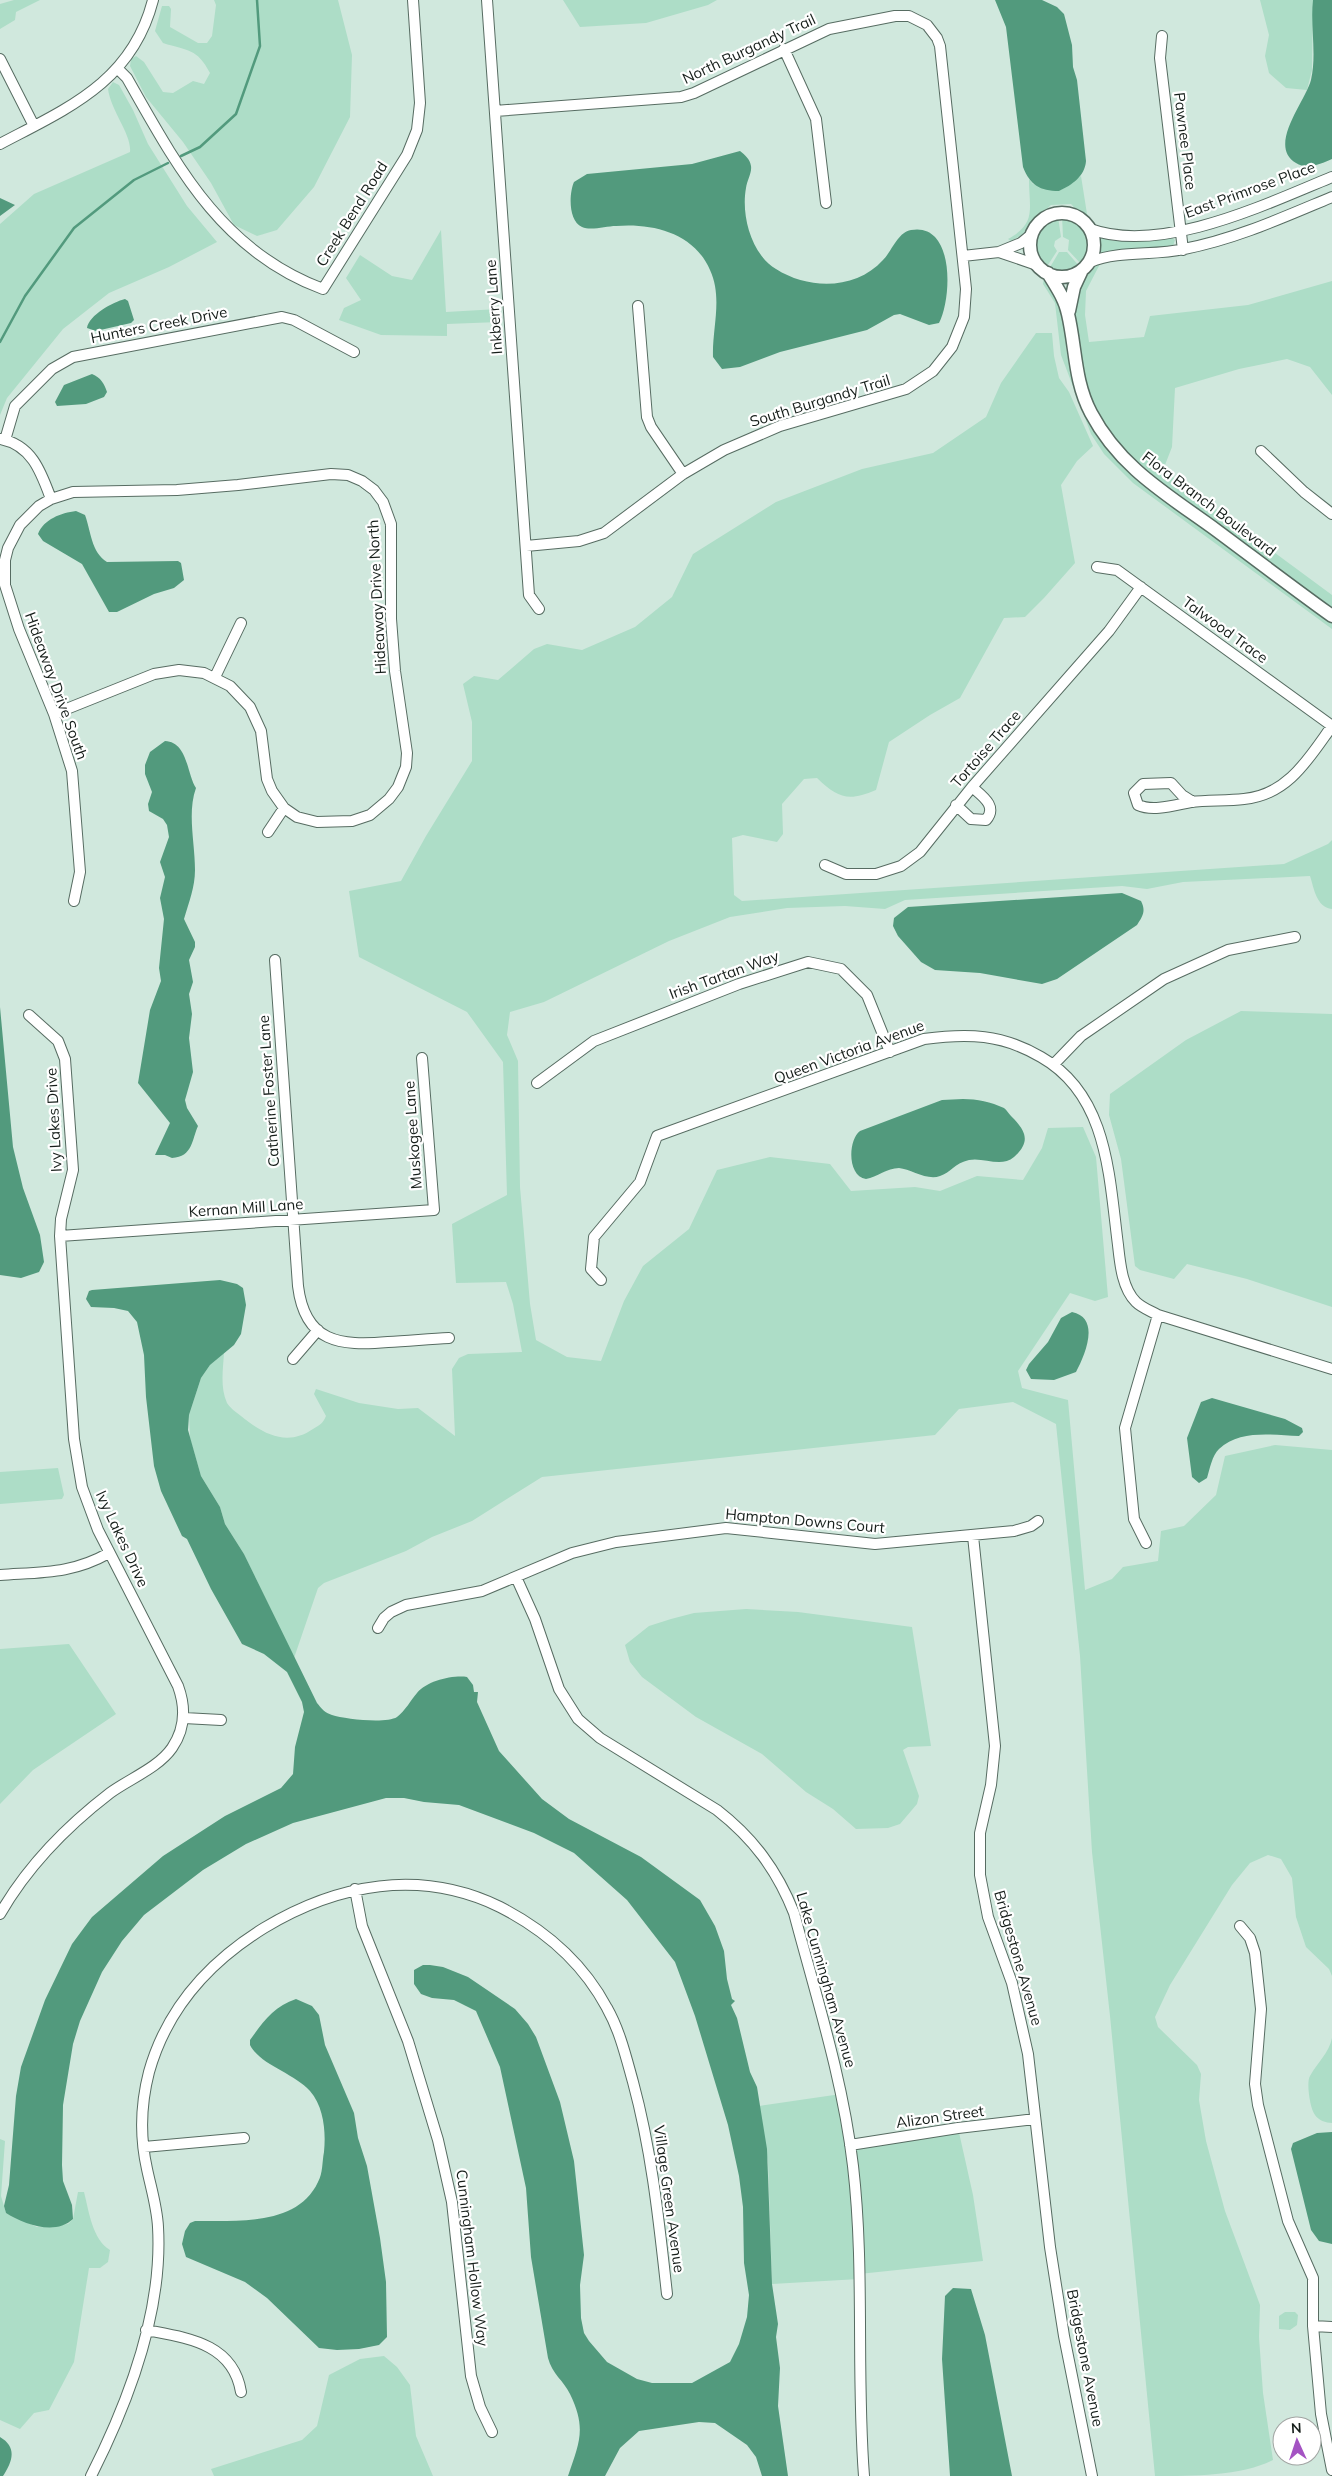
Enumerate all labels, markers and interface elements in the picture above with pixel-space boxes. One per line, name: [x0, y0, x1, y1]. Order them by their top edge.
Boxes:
street label: North Burgandy Trail: [679, 9, 818, 88]
street label: Pawnee Place: [1170, 91, 1201, 191]
street label: East Primrose Place: [1182, 157, 1318, 222]
street label: Creek Bend Road: [312, 158, 392, 270]
street label: Inkberry Lane: [481, 259, 506, 355]
street label: Hunters Creek Drive: [89, 302, 229, 347]
street label: South Burgandy Trail: [747, 370, 892, 431]
street label: Flora Branch Boulevard: [1139, 447, 1280, 560]
street label: Hideaway Drive North: [363, 519, 390, 675]
street label: Talwood Trace: [1179, 592, 1272, 667]
street label: Hideaway Drive South: [21, 609, 92, 762]
street label: Tortoise Trace: [947, 706, 1025, 791]
street label: Irish Tartan Way: [666, 946, 781, 1003]
street label: Catherine Foster Lane: [254, 1015, 283, 1168]
street label: Queen Victoria Avenue: [771, 1015, 927, 1088]
street label: Ivy Lakes Drive: [41, 1067, 66, 1173]
street label: Muskogee Lane: [399, 1080, 426, 1190]
street label: Kernan Mill Lane: [188, 1194, 304, 1221]
street label: Ivy Lakes Drive: [92, 1487, 153, 1590]
street label: Hampton Downs Court: [725, 1504, 886, 1537]
street label: Bridgestone Avenue: [990, 1888, 1047, 2028]
street label: Lake Cunningham Avenue: [792, 1890, 861, 2070]
street label: Alizon Street: [895, 2101, 985, 2132]
street label: Village Green Avenue: [650, 2124, 689, 2274]
street label: Cunningham Hollow Way: [452, 2168, 493, 2347]
street label: Bridgestone Avenue: [1063, 2288, 1108, 2428]
north arrow: [1272, 2416, 1322, 2466]
text: N: [1291, 2419, 1302, 2437]

